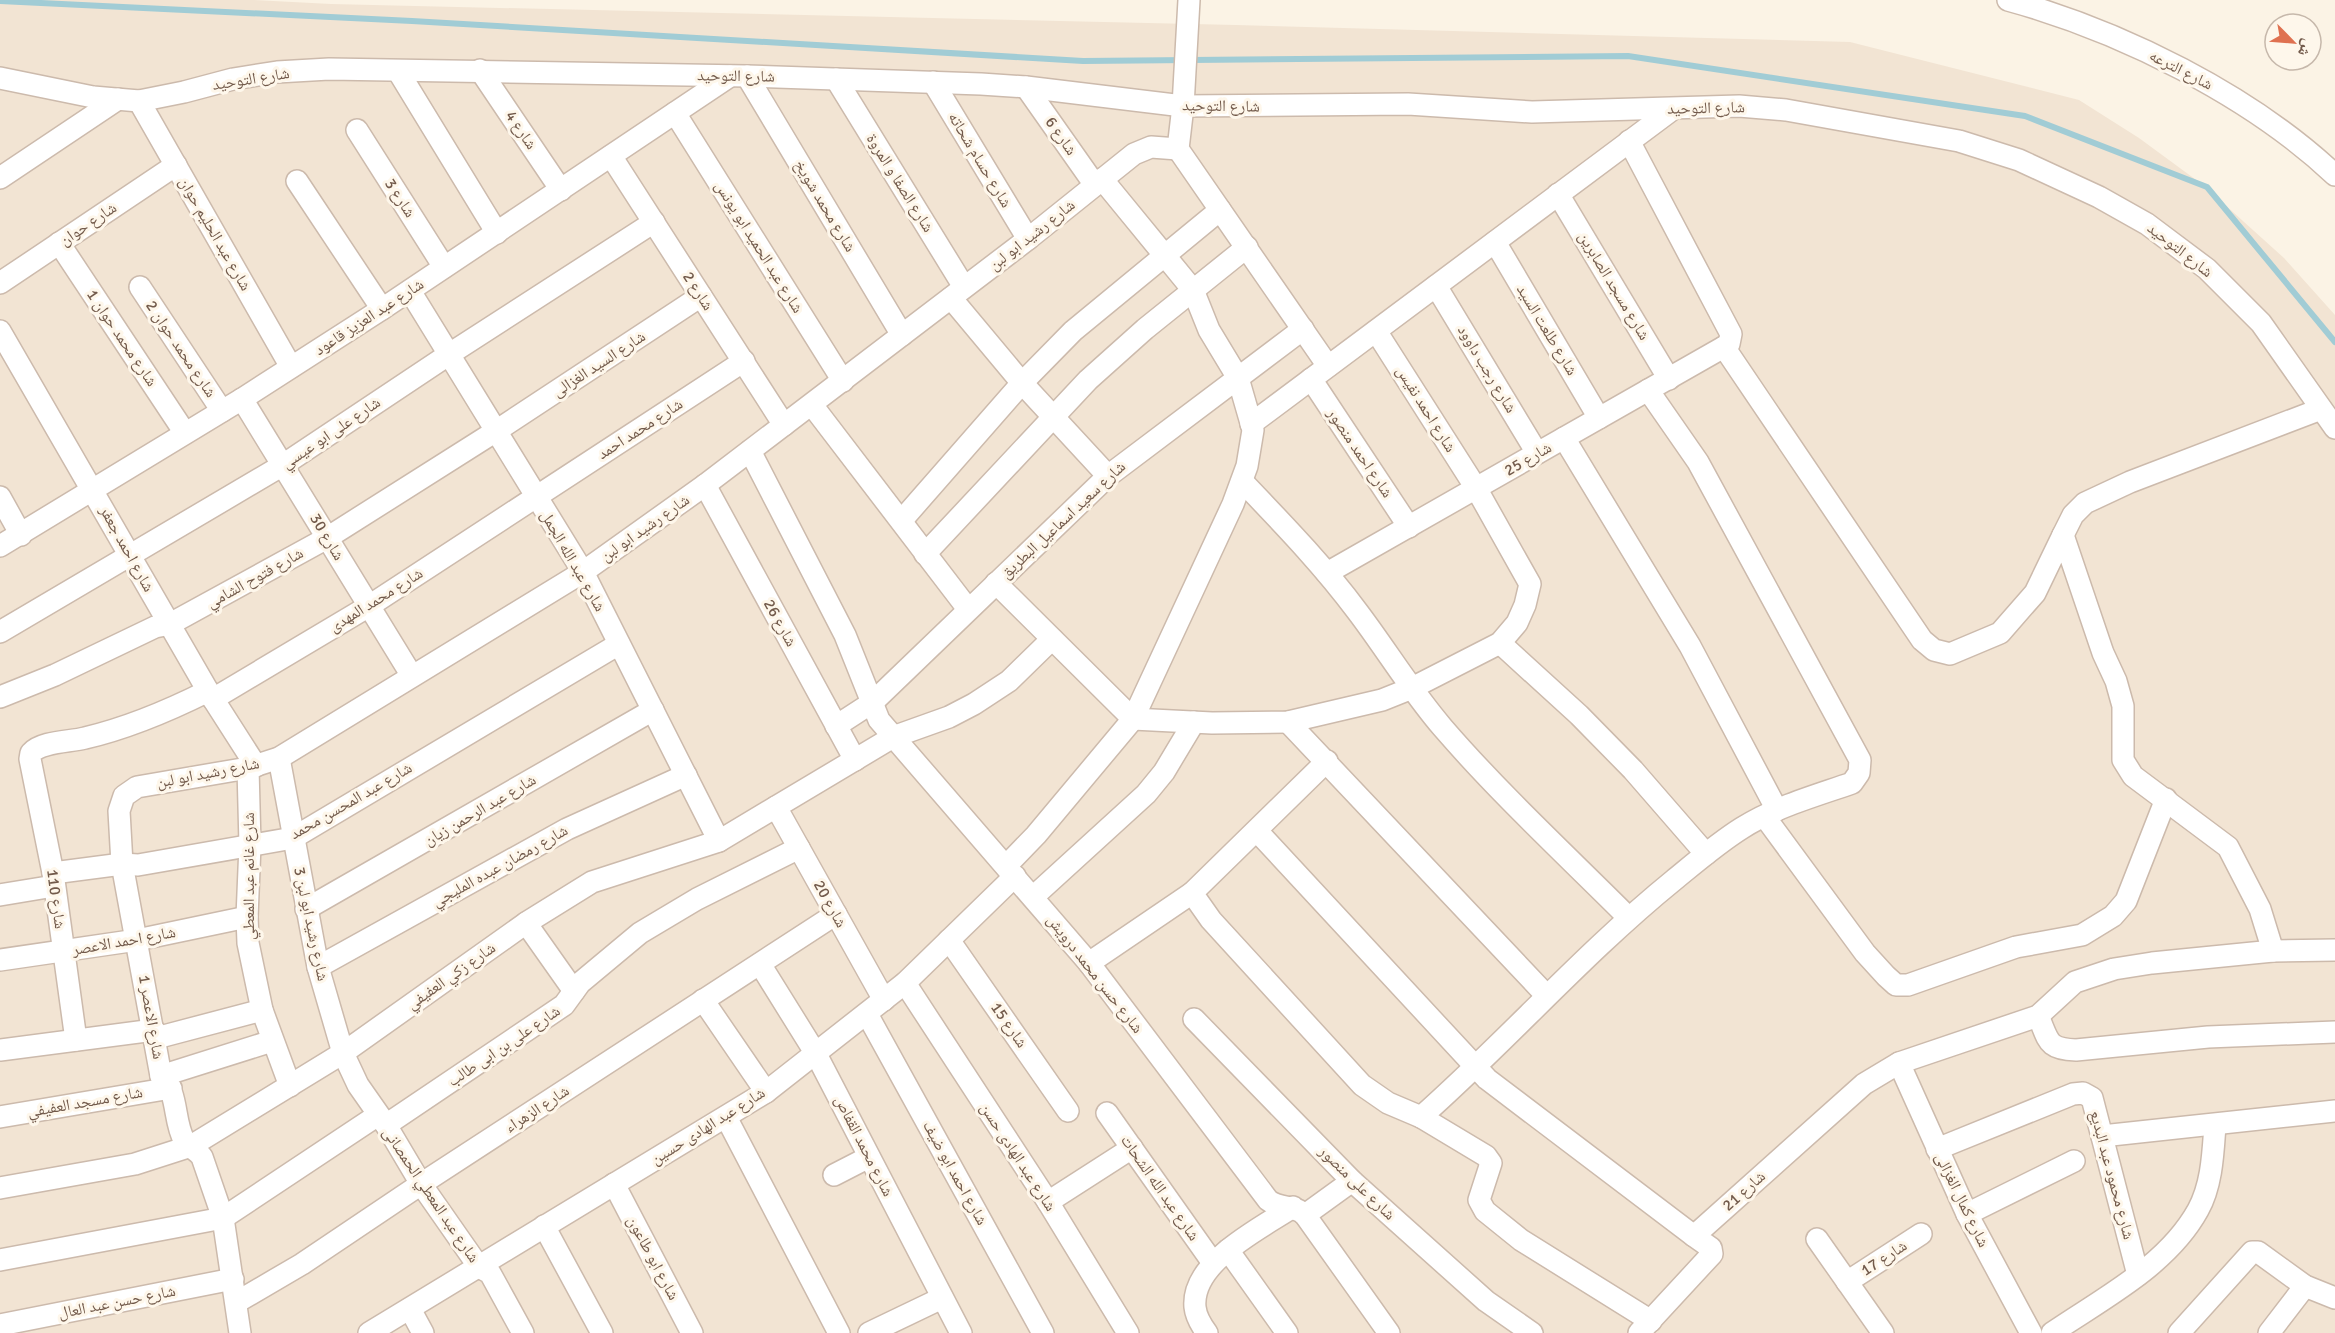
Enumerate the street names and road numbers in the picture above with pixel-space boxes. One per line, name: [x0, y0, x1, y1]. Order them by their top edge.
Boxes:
street label: شارع الترعه: [2146, 45, 2216, 95]
street label: شارع التوحيد: [211, 63, 291, 95]
street label: شارع التوحيد: [697, 65, 775, 87]
street label: شارع التوحيد: [1182, 95, 1260, 117]
street label: شارع التوحيد: [1667, 97, 1745, 119]
street label: شارع 4: [501, 107, 541, 153]
street label: شارع حسام شحاته: [944, 109, 1016, 211]
street label: شارع 6: [1041, 113, 1081, 159]
street label: شارع الصفا و المروة: [862, 130, 938, 236]
street label: شارع محمد شويخ: [790, 156, 860, 256]
street label: شارع عبد الحليم حوان: [174, 174, 256, 294]
street label: شارع 3: [380, 175, 420, 221]
street label: شارع عبد الحميد ابو يونس: [710, 177, 808, 317]
street label: شارع رشيد ابو لبن: [985, 195, 1079, 275]
street label: شارع حوان: [56, 198, 120, 250]
street label: شارع التوحيد: [2143, 218, 2217, 282]
street label: شارع مسجد الصابرين: [1574, 228, 1654, 344]
street label: شارع 2: [678, 268, 718, 314]
street label: شارع عبد العزيز قاعود: [311, 274, 427, 360]
street label: شارع طلعت السيد: [1512, 281, 1582, 379]
street label: شارع محمد حوان 1: [82, 286, 162, 390]
street label: شارع محمد حوان 2: [141, 297, 221, 401]
street label: شارع رجب داوود: [1453, 321, 1521, 417]
street label: شارع السيد الغزالى: [549, 326, 649, 402]
street label: شارع احمد نفيس: [1391, 362, 1461, 456]
street label: شارع على ابو عيسي: [278, 393, 385, 475]
street label: شارع محمد احمد: [594, 394, 686, 464]
street label: شارع احمد منصور: [1322, 404, 1397, 502]
street label: شارع 25: [1501, 438, 1555, 480]
street label: شارع سعيد اسماعيل البطريق: [996, 457, 1130, 583]
street label: شارع رشيد ابو لبن: [597, 490, 693, 566]
street label: شارع احمد جعفر: [95, 502, 159, 595]
street label: شارع عبد الله الجمل: [536, 507, 610, 615]
street label: شارع 30: [305, 510, 349, 564]
street label: شارع فتوح الشامي: [203, 543, 308, 615]
street label: شارع محمد المهدى: [325, 563, 427, 637]
street label: شارع 26: [759, 596, 801, 650]
street label: شارع رشيد ابو لبن: [155, 753, 261, 793]
street label: شارع عبد المحسن محمد: [286, 758, 416, 844]
street label: شارع عبد الرحمن زيان: [420, 770, 540, 850]
street label: شارع غانم عبد المعطي: [239, 812, 261, 940]
street label: شارع رمضان عبده المليجي: [429, 820, 572, 913]
street label: شارع رشيد ابو لبن 3: [289, 865, 333, 983]
street label: شارع 110: [42, 868, 70, 930]
street label: شارع 20: [809, 877, 851, 931]
street label: شارع حسن محمد درويش: [1042, 911, 1148, 1037]
street label: شارع احمد الاعصر: [70, 922, 177, 960]
street label: شارع زكي العفيفي: [403, 938, 501, 1016]
street label: شارع الاعصر 1: [134, 973, 168, 1061]
street label: شارع 15: [986, 998, 1032, 1052]
street label: شارع على بن ابى طالب: [444, 1001, 564, 1091]
street label: شارع الزهراء: [501, 1081, 573, 1137]
street label: شارع مسجد العفيفي: [26, 1082, 144, 1124]
street label: شارع عبد الهادى حسين: [647, 1083, 769, 1169]
street label: شارع محمد القفاص: [830, 1092, 898, 1200]
street label: شارع عبد الهادى حسن: [975, 1099, 1061, 1215]
street label: شارع محمود عبد البديع: [2085, 1108, 2139, 1242]
street label: شارع احمد ابو ضيف: [918, 1117, 992, 1229]
street label: شارع عبد المعطي الحمصانى: [376, 1123, 484, 1268]
street label: شارع عبد الله الشحات: [1116, 1131, 1204, 1245]
street label: شارع على منصور: [1314, 1141, 1399, 1224]
street label: شارع كمال الغزالى: [1930, 1149, 1994, 1251]
street label: شارع 21: [1718, 1166, 1770, 1216]
street label: شارع ابو طاعون: [622, 1212, 684, 1304]
street label: شارع 17: [1857, 1236, 1911, 1280]
street label: شارع حسن عبد العال: [57, 1281, 177, 1323]

